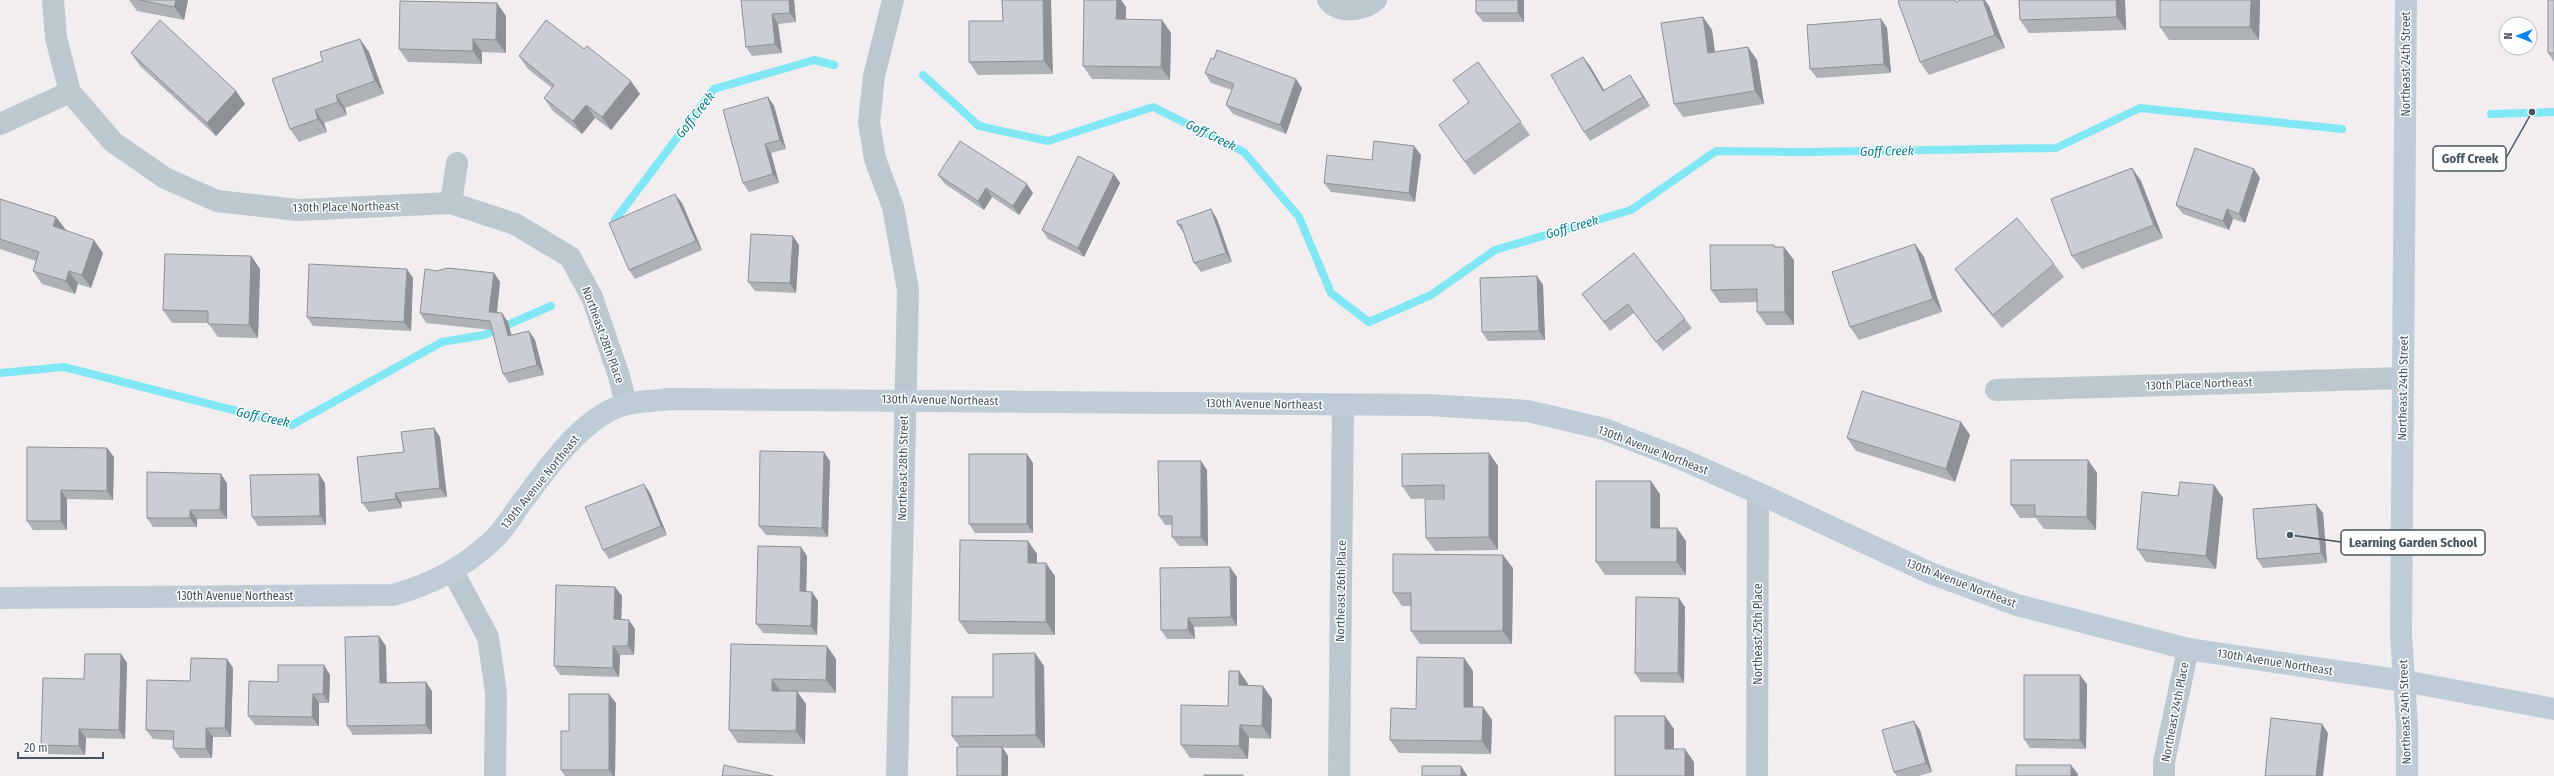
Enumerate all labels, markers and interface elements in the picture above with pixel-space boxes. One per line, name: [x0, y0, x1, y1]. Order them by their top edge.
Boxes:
street label: Northeast 24th Street: [2399, 11, 2413, 116]
north arrow: [2498, 16, 2538, 56]
text: N: [2502, 33, 2515, 39]
water label: Goff Creek: [672, 89, 718, 141]
water label: Goff Creek: [1183, 116, 1239, 154]
water label: Goff Creek: [1860, 143, 1915, 159]
callout: Goff Creek: [2433, 146, 2506, 171]
text: Goff Creek: [2442, 151, 2499, 166]
street label: 130th Place Northeast: [292, 199, 400, 215]
water label: Goff Creek: [1544, 212, 1601, 242]
street label: Northeast 28th Place: [579, 285, 627, 385]
street label: Northeast 24th Street: [2395, 335, 2411, 441]
street label: 130th Place Northeast: [2145, 375, 2253, 393]
street label: 130th Avenue Northeast: [881, 392, 999, 408]
street label: 130th Avenue Northeast: [1205, 396, 1323, 412]
water label: Goff Creek: [235, 404, 292, 430]
street label: Northeast 28th Street: [895, 415, 911, 521]
street label: 130th Avenue Northeast: [1596, 423, 1710, 478]
street label: 130th Avenue Northeast: [498, 432, 582, 532]
callout: Learning Garden School: [2341, 530, 2485, 555]
text: Learning Garden School: [2349, 535, 2477, 550]
street label: Northeast 26th Place: [1333, 540, 1349, 642]
street label: 130th Avenue Northeast: [1904, 556, 2018, 611]
street label: Northeast 25th Place: [1751, 583, 1765, 685]
street label: 130th Avenue Northeast: [177, 589, 294, 603]
street label: 130th Avenue Northeast: [2216, 646, 2334, 678]
street label: Northeast 24th Street: [2396, 659, 2414, 765]
street label: Northeast 24th Place: [2158, 661, 2192, 763]
scale bar: [18, 734, 103, 760]
text: 20 m: [24, 741, 48, 755]

